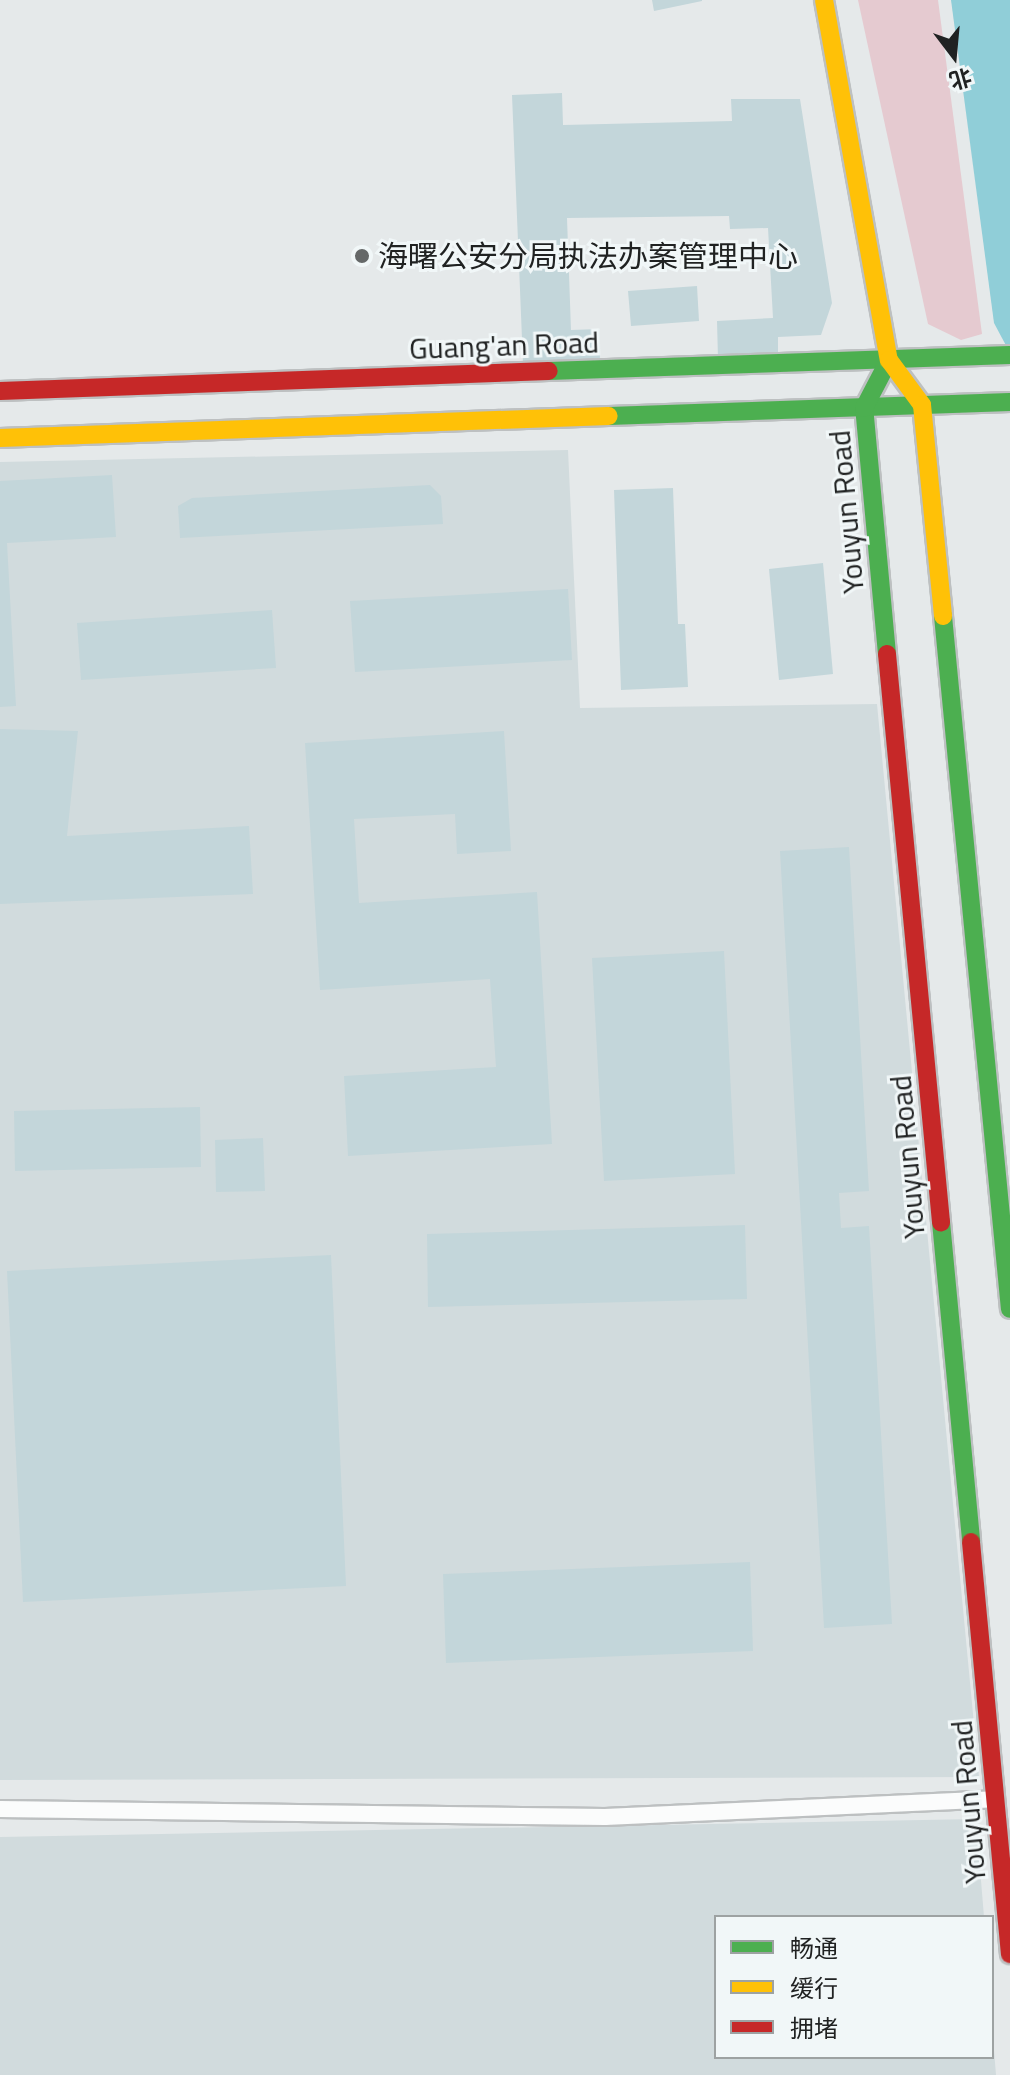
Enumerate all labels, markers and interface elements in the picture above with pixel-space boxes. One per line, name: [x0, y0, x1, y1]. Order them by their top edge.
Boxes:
north arrow: [914, 16, 994, 96]
text: 北: [945, 60, 976, 98]
place label: 海曙公安分局执法办案管理中心: [378, 238, 798, 274]
marker: 海曙公安分局执法办案管理中心: [353, 247, 371, 265]
street label: Guang'an Road: [408, 324, 600, 366]
street label: Youyun Road: [821, 429, 871, 595]
street label: Youyun Road: [882, 1074, 932, 1240]
street label: Youyun Road: [943, 1719, 993, 1885]
legend: [714, 1915, 994, 2059]
text: 畅通: [790, 1930, 838, 1966]
text: 缓行: [790, 1970, 838, 2006]
text: 拥堵: [790, 2010, 838, 2046]

